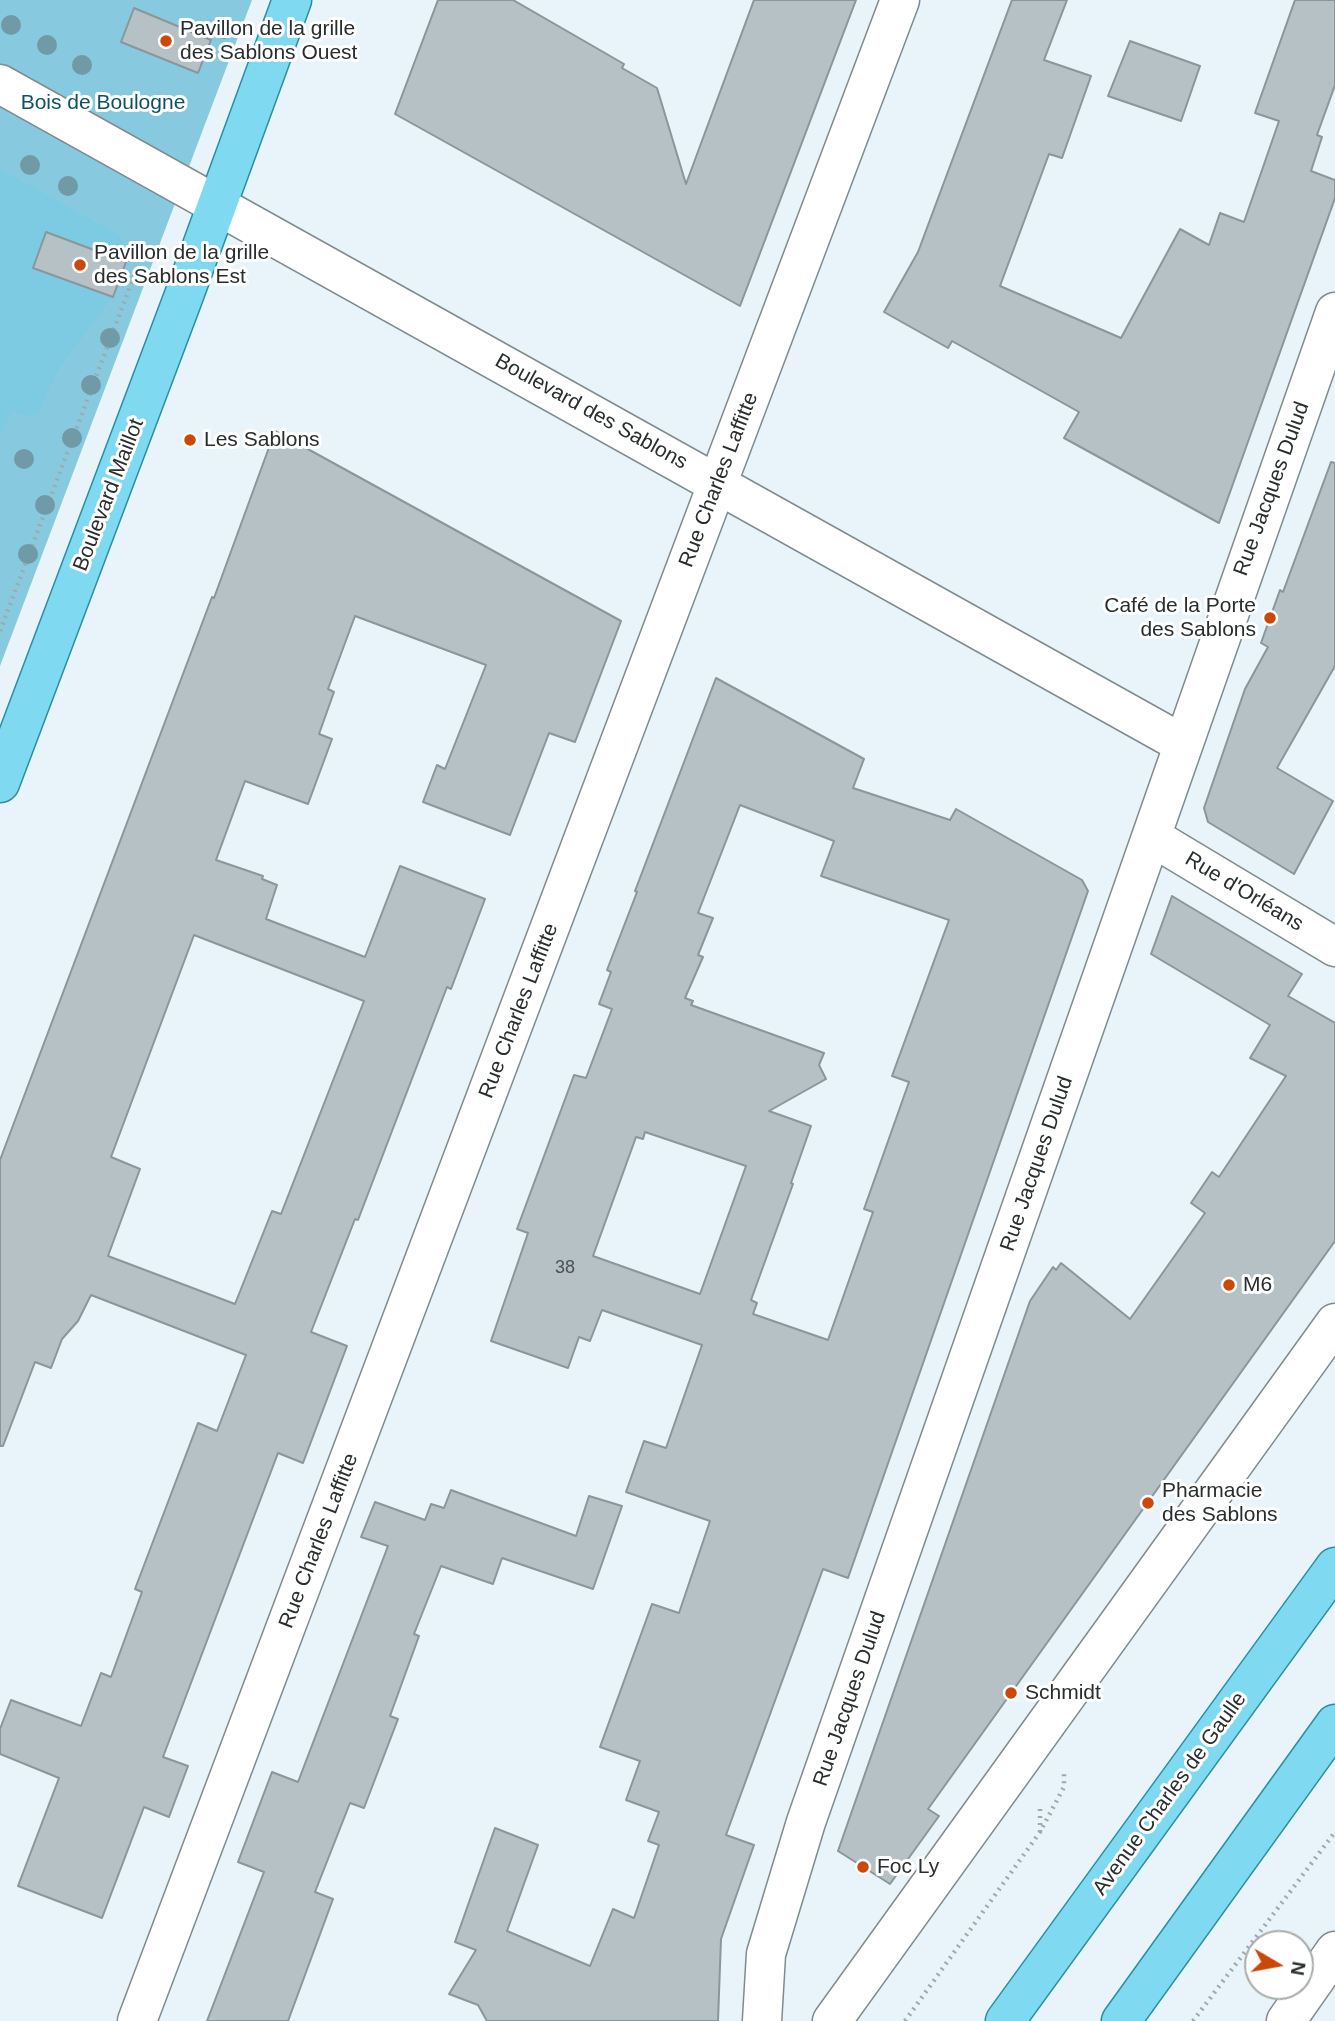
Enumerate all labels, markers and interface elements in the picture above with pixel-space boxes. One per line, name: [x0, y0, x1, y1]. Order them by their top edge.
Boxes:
place label: Pavillon de la grille des Sablons Ouest: [180, 16, 357, 66]
marker: Pavillon de la grille des Sablons Ouest: [158, 33, 174, 49]
park label: Bois de Boulogne: [21, 90, 185, 116]
place label: Pavillon de la grille des Sablons Est: [94, 240, 269, 290]
marker: Pavillon de la grille des Sablons Est: [72, 257, 88, 273]
street label: Boulevard des Sablons: [490, 349, 692, 475]
street label: Rue Charles Laffitte: [674, 389, 764, 571]
street label: Rue Jacques Dulud: [1229, 399, 1315, 579]
street label: Boulevard Maillot: [68, 415, 150, 575]
place label: Les Sablons: [204, 427, 320, 453]
marker: Les Sablons: [182, 432, 198, 448]
place label: Café de la Porte des Sablons: [1104, 593, 1256, 643]
marker: Café de la Porte des Sablons: [1262, 610, 1278, 626]
street label: Rue d'Orléans: [1180, 847, 1308, 937]
street label: Rue Charles Laffitte: [474, 920, 564, 1102]
street label: Rue Jacques Dulud: [995, 1073, 1079, 1255]
house number: 38: [555, 1257, 575, 1279]
place label: M6: [1243, 1272, 1272, 1298]
marker: M6: [1221, 1277, 1237, 1293]
street label: Rue Charles Laffitte: [274, 1450, 364, 1632]
place label: Pharmacie des Sablons: [1162, 1478, 1278, 1528]
marker: Pharmacie des Sablons: [1140, 1495, 1156, 1511]
street label: Rue Jacques Dulud: [808, 1608, 892, 1790]
place label: Schmidt: [1025, 1680, 1101, 1706]
marker: Schmidt: [1003, 1685, 1019, 1701]
street label: Avenue Charles de Gaulle: [1088, 1688, 1252, 1900]
place label: Foc Ly: [877, 1854, 939, 1880]
marker: Foc Ly: [855, 1859, 871, 1875]
north arrow: [1244, 1930, 1314, 2000]
text: N: [1287, 1960, 1310, 1977]

